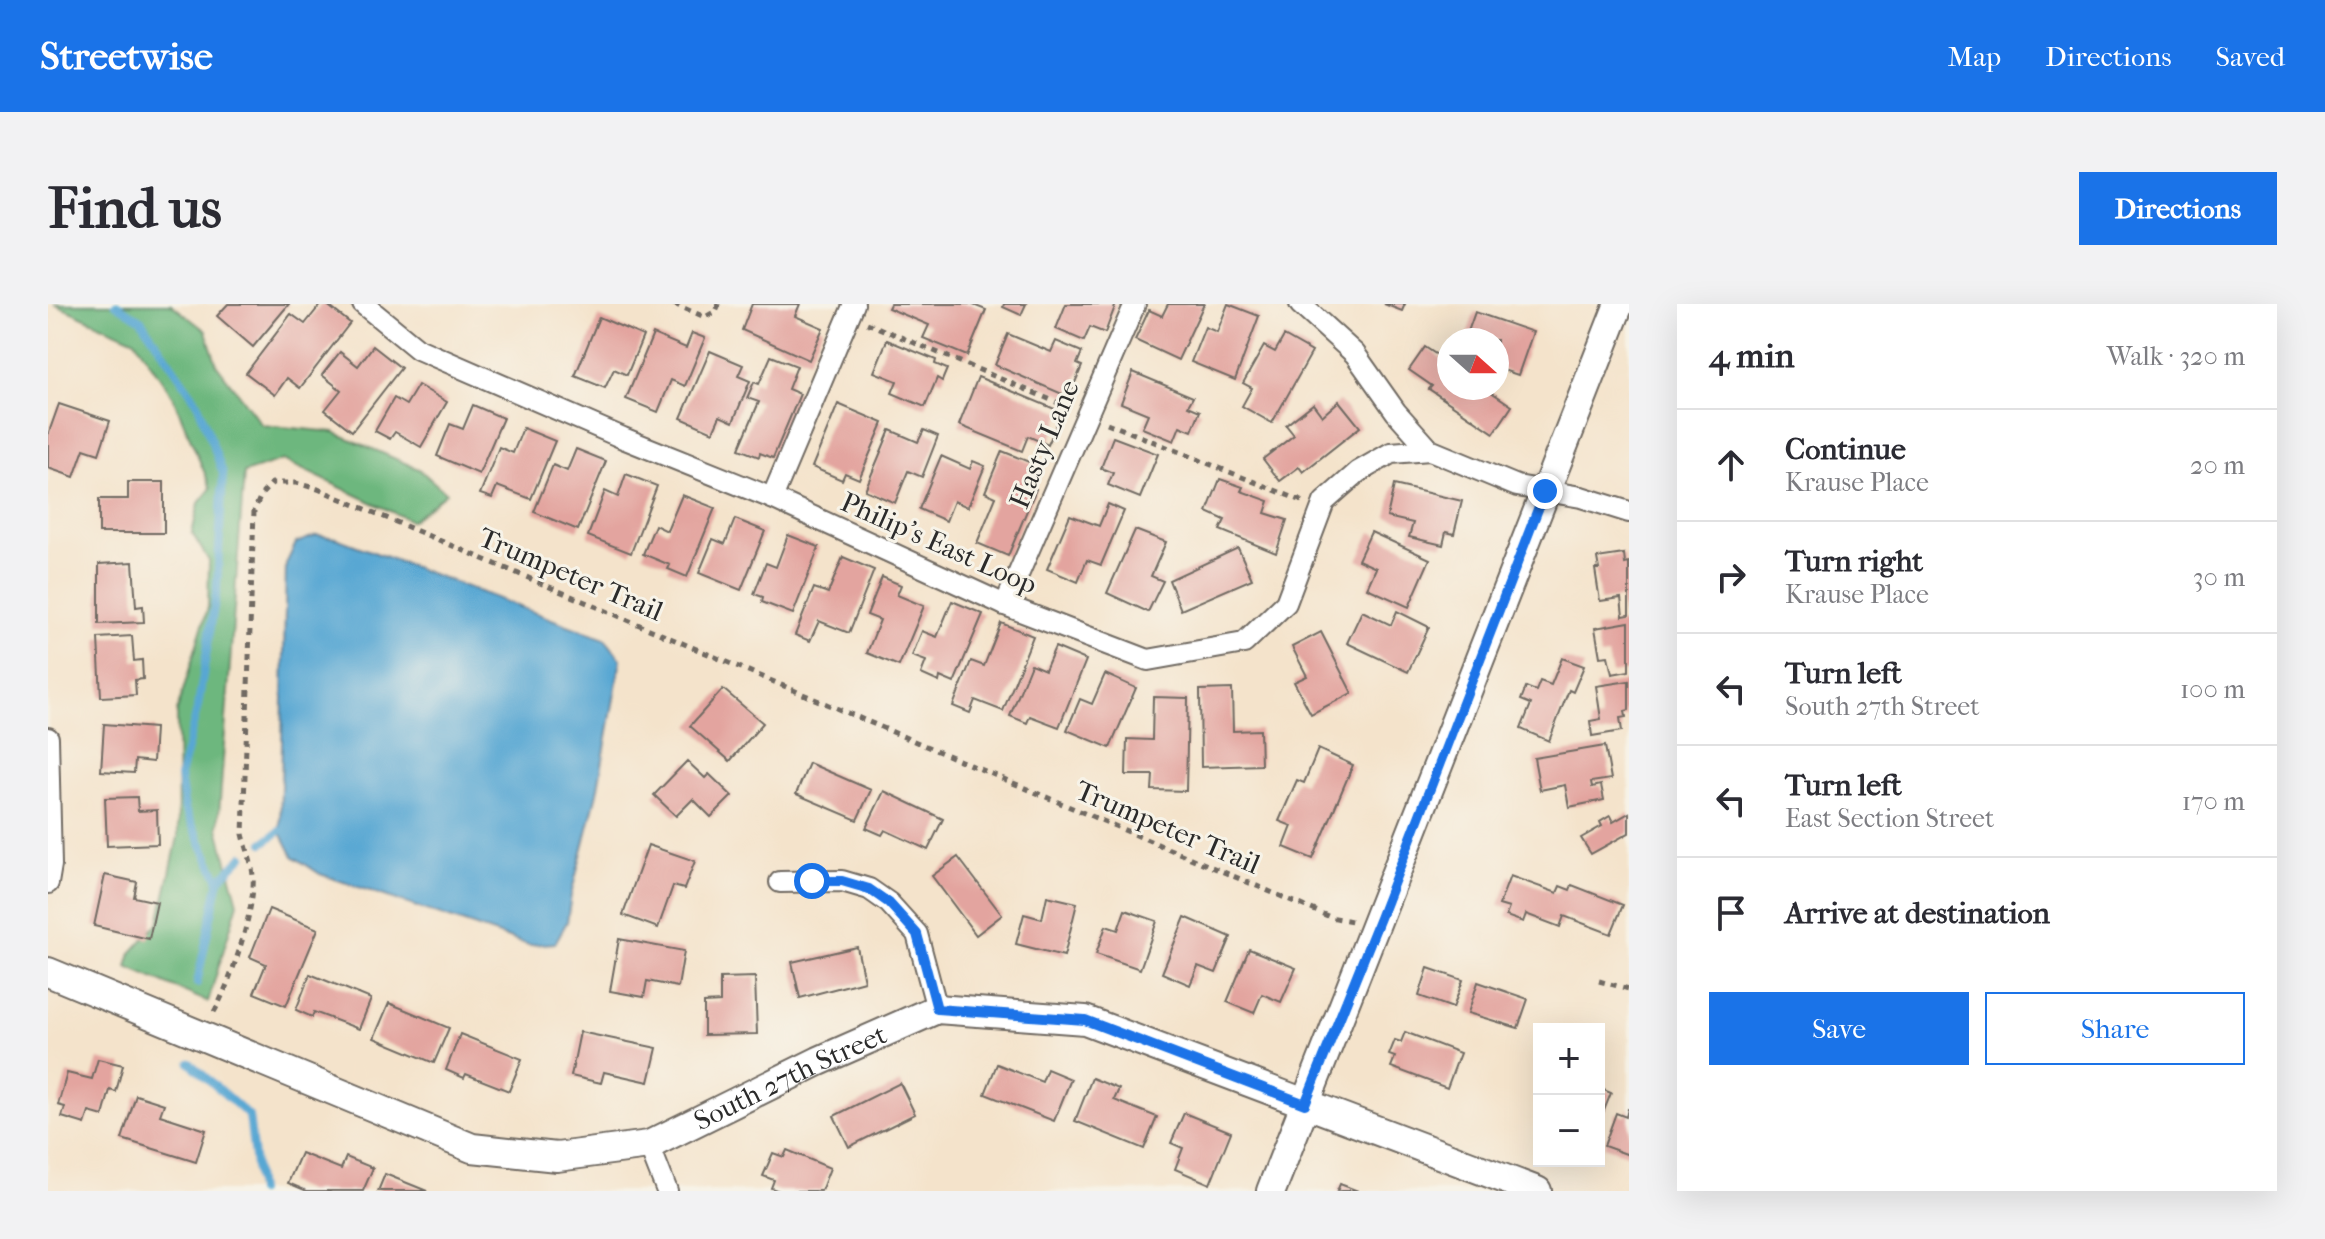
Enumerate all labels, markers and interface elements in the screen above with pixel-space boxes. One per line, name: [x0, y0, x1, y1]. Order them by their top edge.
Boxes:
text: Streetwise: [40, 34, 213, 79]
text: Map: [1948, 40, 2001, 73]
text: Directions: [2045, 40, 2172, 73]
text: Saved: [2216, 40, 2285, 73]
button: Directions: [2079, 172, 2277, 245]
text: Find us: [48, 176, 222, 241]
north arrow: [1437, 328, 1509, 400]
text: 4 min: [1709, 336, 1794, 376]
text: Walk · 320 m: [2107, 341, 2245, 372]
street label: Hasty Lane: [1002, 375, 1086, 513]
text: Continue: [1785, 432, 1906, 467]
icon: ahead: [1709, 443, 1753, 487]
text: 20 m: [2190, 450, 2245, 481]
text: Krause Place: [1785, 467, 1929, 498]
route end: [1527, 473, 1563, 509]
street label: Philip's East Loop: [836, 485, 1042, 601]
street label: Trumpeter Trail: [474, 520, 668, 628]
text: Turn right: [1785, 544, 1923, 579]
icon: right: [1709, 555, 1753, 599]
text: 30 m: [2193, 562, 2245, 593]
text: Krause Place: [1785, 579, 1929, 610]
text: Turn left: [1785, 656, 1902, 691]
icon: left: [1709, 667, 1753, 711]
text: 100 m: [2180, 674, 2245, 705]
text: South 27th Street: [1785, 691, 1979, 722]
text: Turn left: [1785, 768, 1902, 803]
street label: Trumpeter Trail: [1071, 773, 1265, 881]
icon: left: [1709, 779, 1753, 823]
text: 170 m: [2182, 786, 2245, 817]
text: East Section Street: [1785, 803, 1994, 834]
route start: [794, 863, 830, 899]
icon: arrive: [1709, 891, 1753, 935]
text: Arrive at destination: [1785, 896, 2050, 931]
button: Save: [1709, 992, 1969, 1065]
button: Share: [1985, 992, 2245, 1065]
street label: South 27th Street: [688, 1017, 891, 1137]
map controls: [1533, 1023, 1605, 1167]
button: +: [1533, 1023, 1605, 1095]
button: −: [1533, 1095, 1605, 1167]

